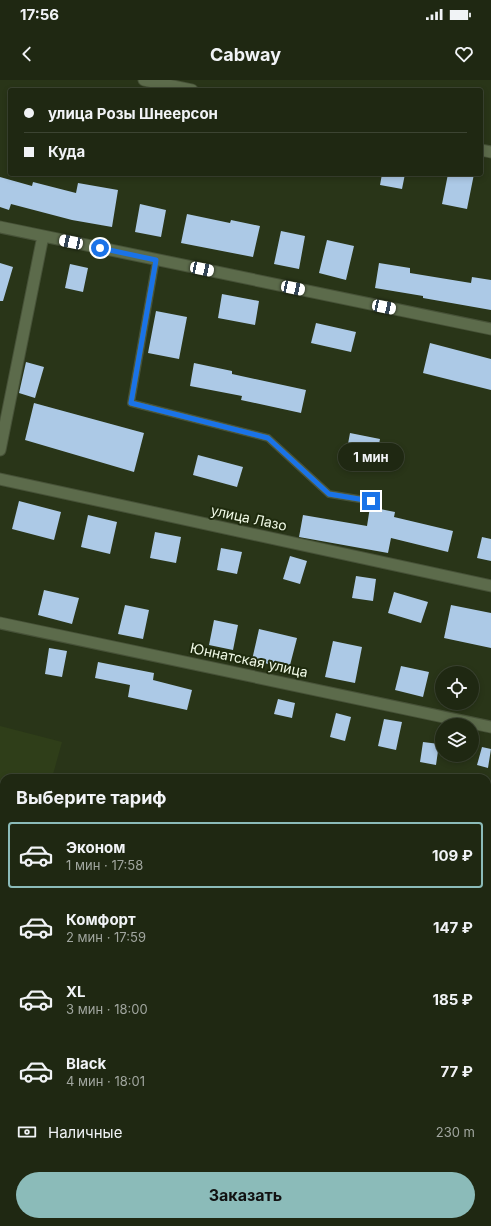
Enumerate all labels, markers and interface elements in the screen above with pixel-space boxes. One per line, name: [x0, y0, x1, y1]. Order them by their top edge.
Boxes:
text: 17:56: [20, 5, 59, 24]
icon: back: [16, 43, 38, 65]
icon: heart: [453, 43, 475, 65]
text: Cabway: [210, 44, 281, 65]
text: улица Розы Шнеерсон: [48, 104, 218, 123]
text: Куда: [48, 142, 85, 161]
car: [58, 234, 84, 250]
route start: [91, 239, 109, 257]
car: [189, 261, 215, 277]
car: [280, 280, 306, 296]
car: [371, 299, 397, 315]
callout: 1 мин: [338, 443, 404, 471]
text: 1 мин: [353, 449, 389, 465]
route end: [362, 492, 380, 510]
street label: улица Лазо: [209, 501, 289, 534]
street label: Юннатская улица: [189, 639, 309, 680]
map controls: [435, 666, 479, 762]
button: locate: [435, 666, 479, 710]
button: layers: [435, 718, 479, 762]
text: Выберите тариф: [16, 787, 167, 808]
icon: car: [18, 837, 54, 873]
text: Эконом: [66, 838, 125, 857]
text: 109 ₽: [432, 846, 473, 865]
text: 1 мин · 17:58: [66, 857, 143, 873]
icon: car: [18, 909, 54, 945]
text: Комфорт: [66, 910, 136, 929]
text: 147 ₽: [433, 918, 473, 937]
text: 2 мин · 17:59: [66, 929, 146, 945]
icon: car: [18, 981, 54, 1017]
text: XL: [66, 982, 86, 1001]
text: 185 ₽: [433, 990, 473, 1009]
text: 3 мин · 18:00: [66, 1001, 148, 1017]
icon: car: [18, 1053, 54, 1089]
text: Black: [66, 1054, 106, 1073]
text: 77 ₽: [441, 1062, 473, 1081]
text: 4 мин · 18:01: [66, 1073, 145, 1089]
icon: cash: [16, 1121, 38, 1143]
text: Наличные: [48, 1123, 122, 1142]
text: 230 m: [436, 1124, 475, 1140]
button: Заказать: [16, 1172, 475, 1218]

